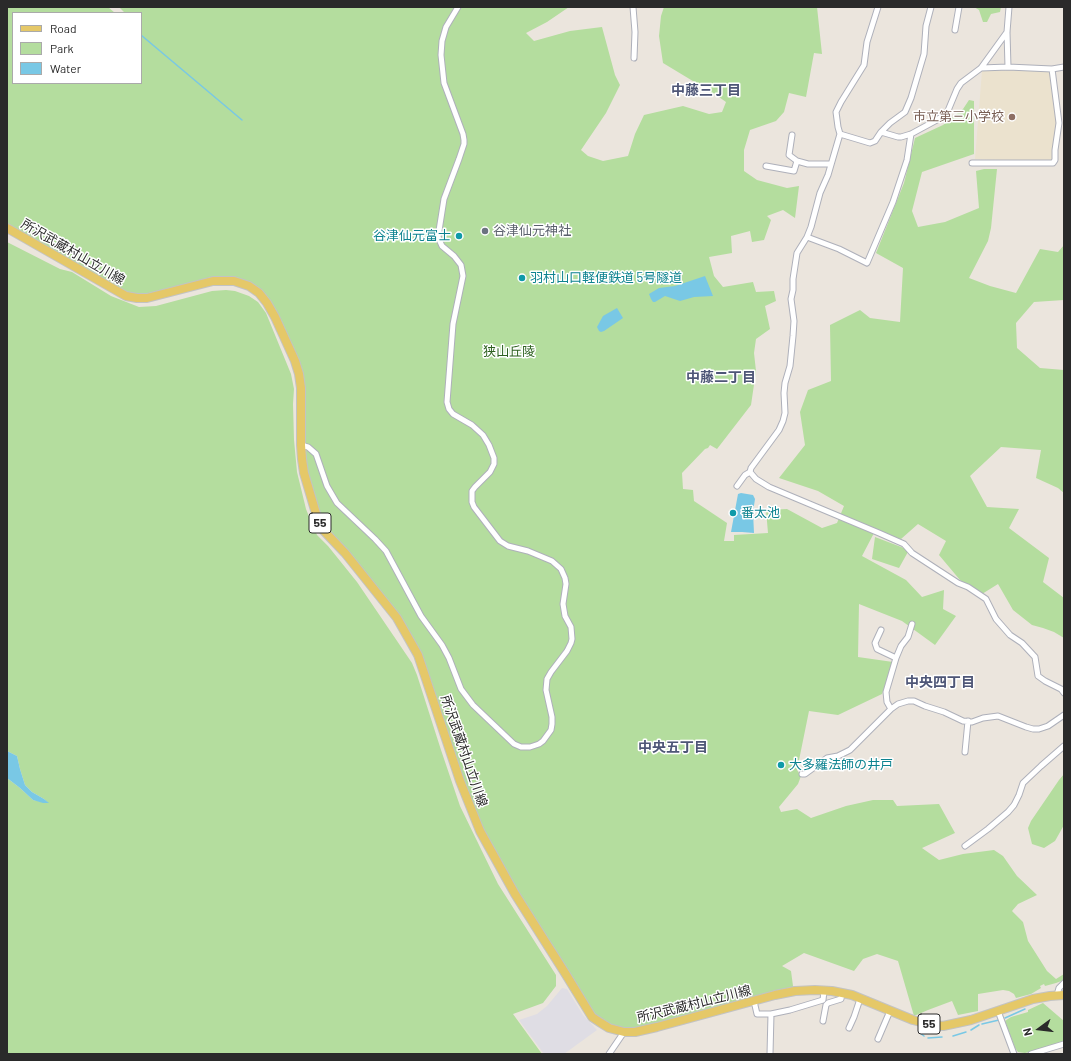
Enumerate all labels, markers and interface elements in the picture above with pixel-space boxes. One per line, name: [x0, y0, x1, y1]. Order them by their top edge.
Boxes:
legend: [12, 12, 142, 84]
text: Road: [50, 21, 77, 35]
text: Park: [50, 41, 74, 55]
text: Water: [50, 61, 81, 75]
district label: 中藤三丁目: [671, 82, 741, 98]
place label: 市立第三小学校: [913, 109, 1004, 125]
marker: 市立第三小学校: [1007, 112, 1017, 122]
street label: 所沢武蔵村山立川線: [18, 216, 128, 288]
place label: 谷津仙元神社: [493, 223, 571, 239]
marker: 谷津仙元神社: [480, 226, 490, 236]
place label: 谷津仙元富士: [373, 228, 451, 244]
marker: 谷津仙元富士: [454, 231, 464, 241]
place label: 羽村山口軽便鉄道 5号隧道: [530, 270, 682, 286]
marker: 羽村山口軽便鉄道 5号隧道: [517, 273, 527, 283]
park label: 狭山丘陵: [483, 344, 535, 360]
district label: 中藤二丁目: [686, 369, 756, 385]
place label: 番太池: [741, 505, 780, 521]
marker: 番太池: [728, 508, 738, 518]
road number: 55: [309, 513, 331, 533]
district label: 中央四丁目: [905, 674, 975, 690]
street label: 所沢武蔵村山立川線: [438, 693, 490, 809]
district label: 中央五丁目: [638, 739, 708, 755]
place label: 大多羅法師の井戸: [789, 757, 893, 773]
marker: 大多羅法師の井戸: [776, 760, 786, 770]
street label: 所沢武蔵村山立川線: [635, 982, 753, 1026]
north arrow: [1019, 1009, 1059, 1049]
road number: 55: [918, 1014, 940, 1034]
text: N: [1020, 1027, 1034, 1037]

